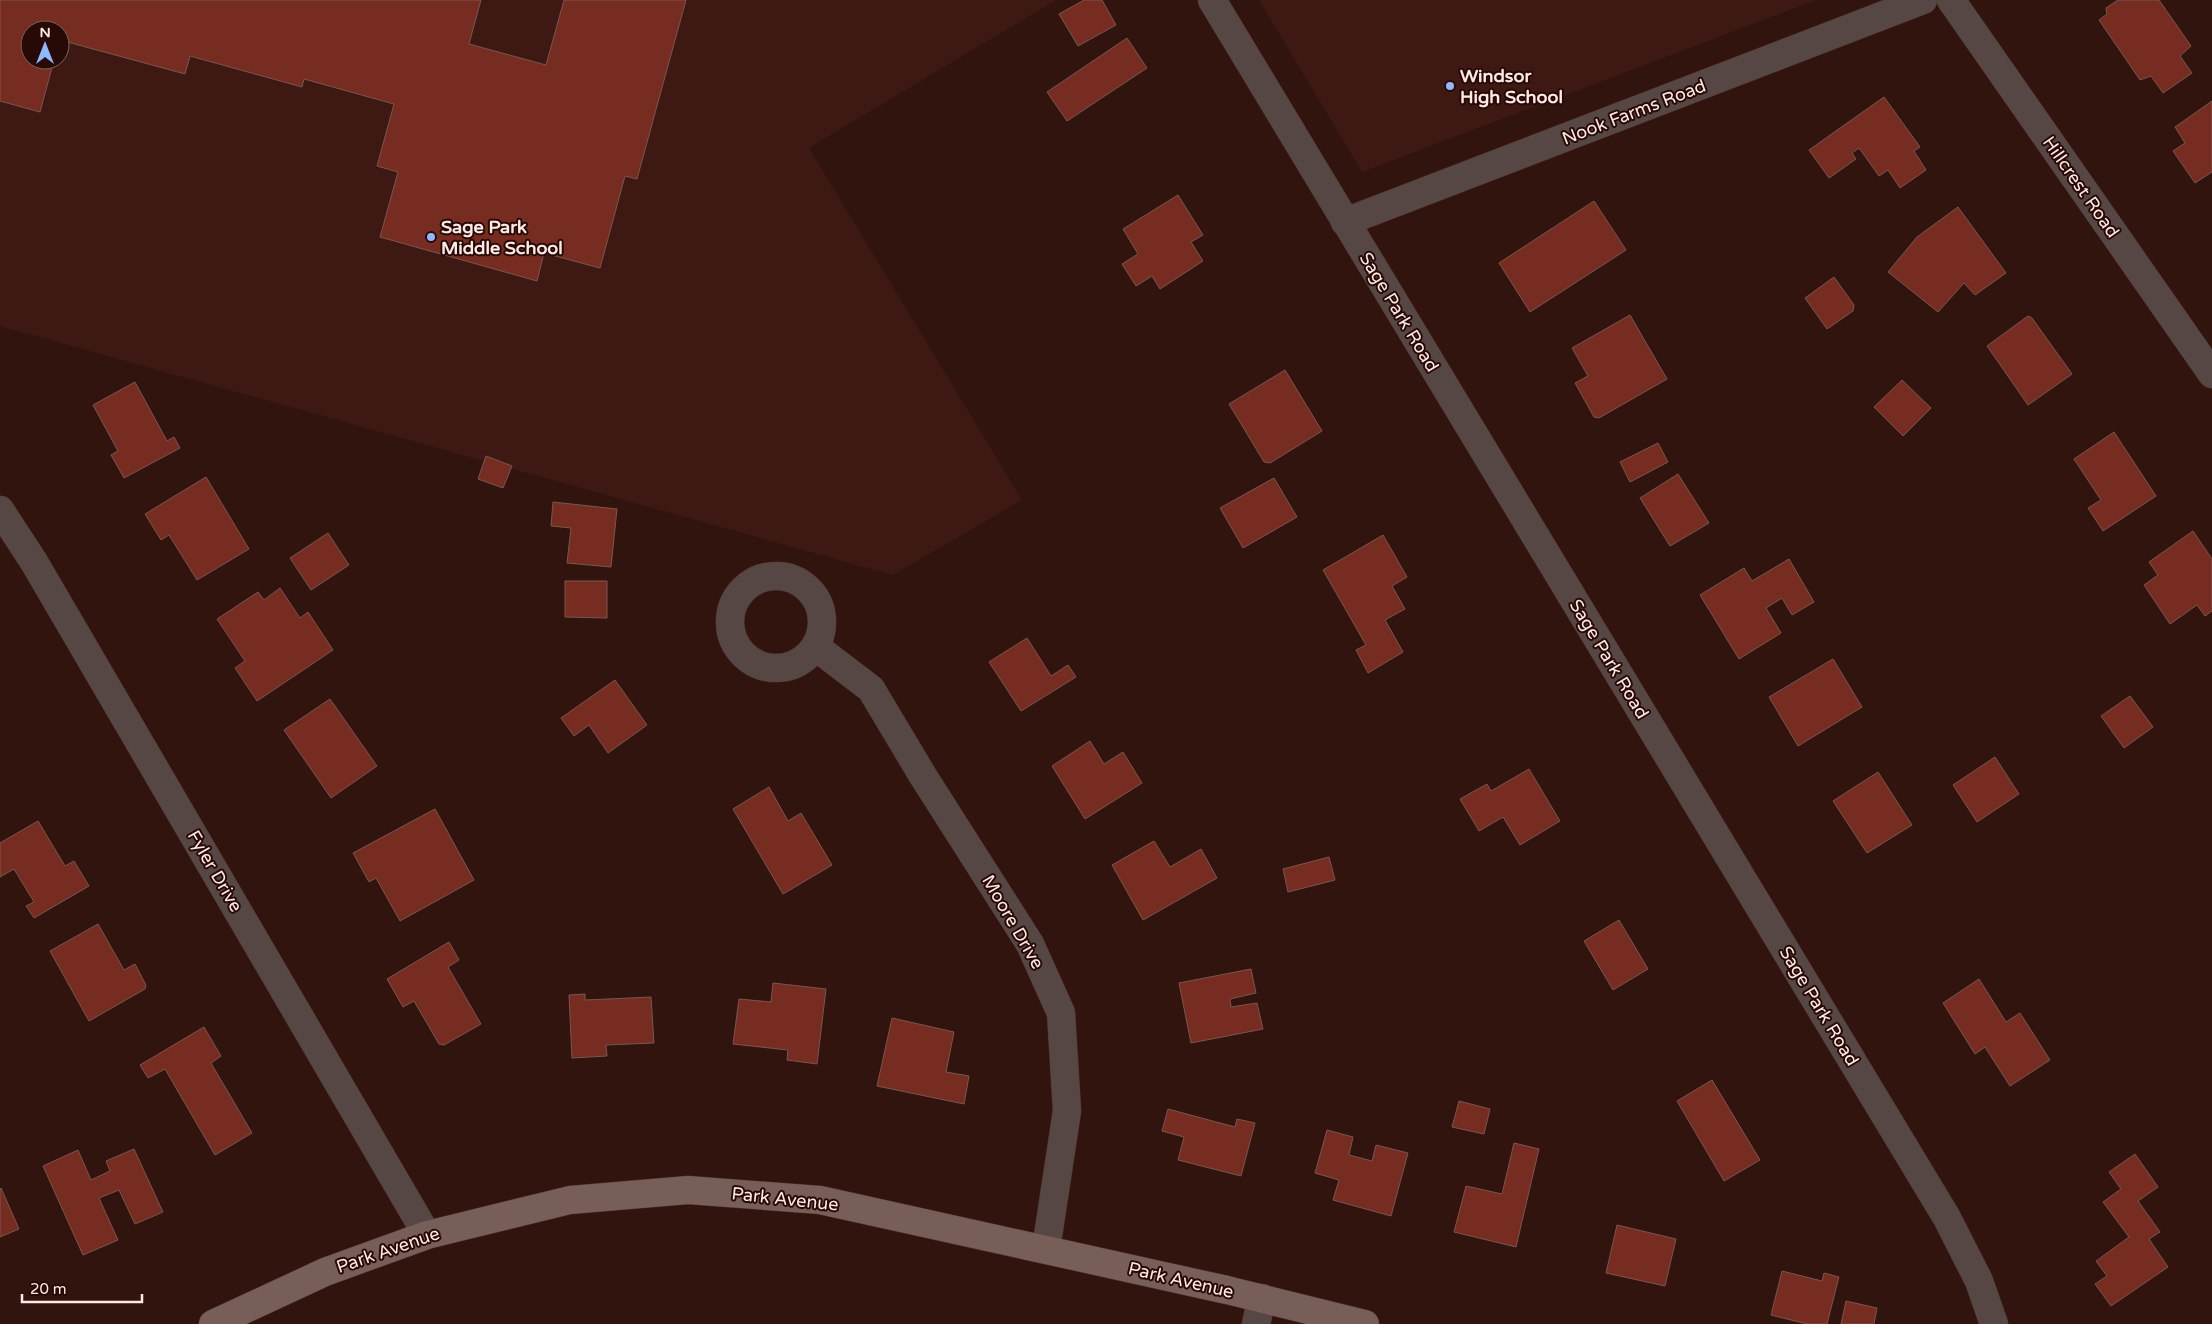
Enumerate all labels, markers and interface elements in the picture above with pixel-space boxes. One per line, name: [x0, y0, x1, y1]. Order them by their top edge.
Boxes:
north arrow: [20, 20, 70, 70]
text: N: [39, 24, 51, 41]
place label: Windsor High School: [1460, 65, 1563, 108]
street label: Nook Farms Road: [1559, 74, 1709, 150]
marker: Windsor High School: [1444, 80, 1456, 92]
street label: Hillcrest Road: [2038, 132, 2124, 242]
place label: Sage Park Middle School: [441, 216, 563, 259]
marker: Sage Park Middle School: [425, 231, 437, 243]
street label: Sage Park Road: [1355, 248, 1443, 376]
street label: Sage Park Road: [1565, 595, 1653, 723]
street label: Fyler Drive: [183, 826, 247, 916]
street label: Moore Drive: [977, 871, 1049, 973]
street label: Sage Park Road: [1775, 942, 1863, 1070]
street label: Park Avenue: [730, 1182, 840, 1216]
street label: Park Avenue: [334, 1222, 442, 1278]
street label: Park Avenue: [1126, 1257, 1236, 1303]
scale bar: [22, 1272, 142, 1304]
text: 20 m: [30, 1280, 67, 1298]

